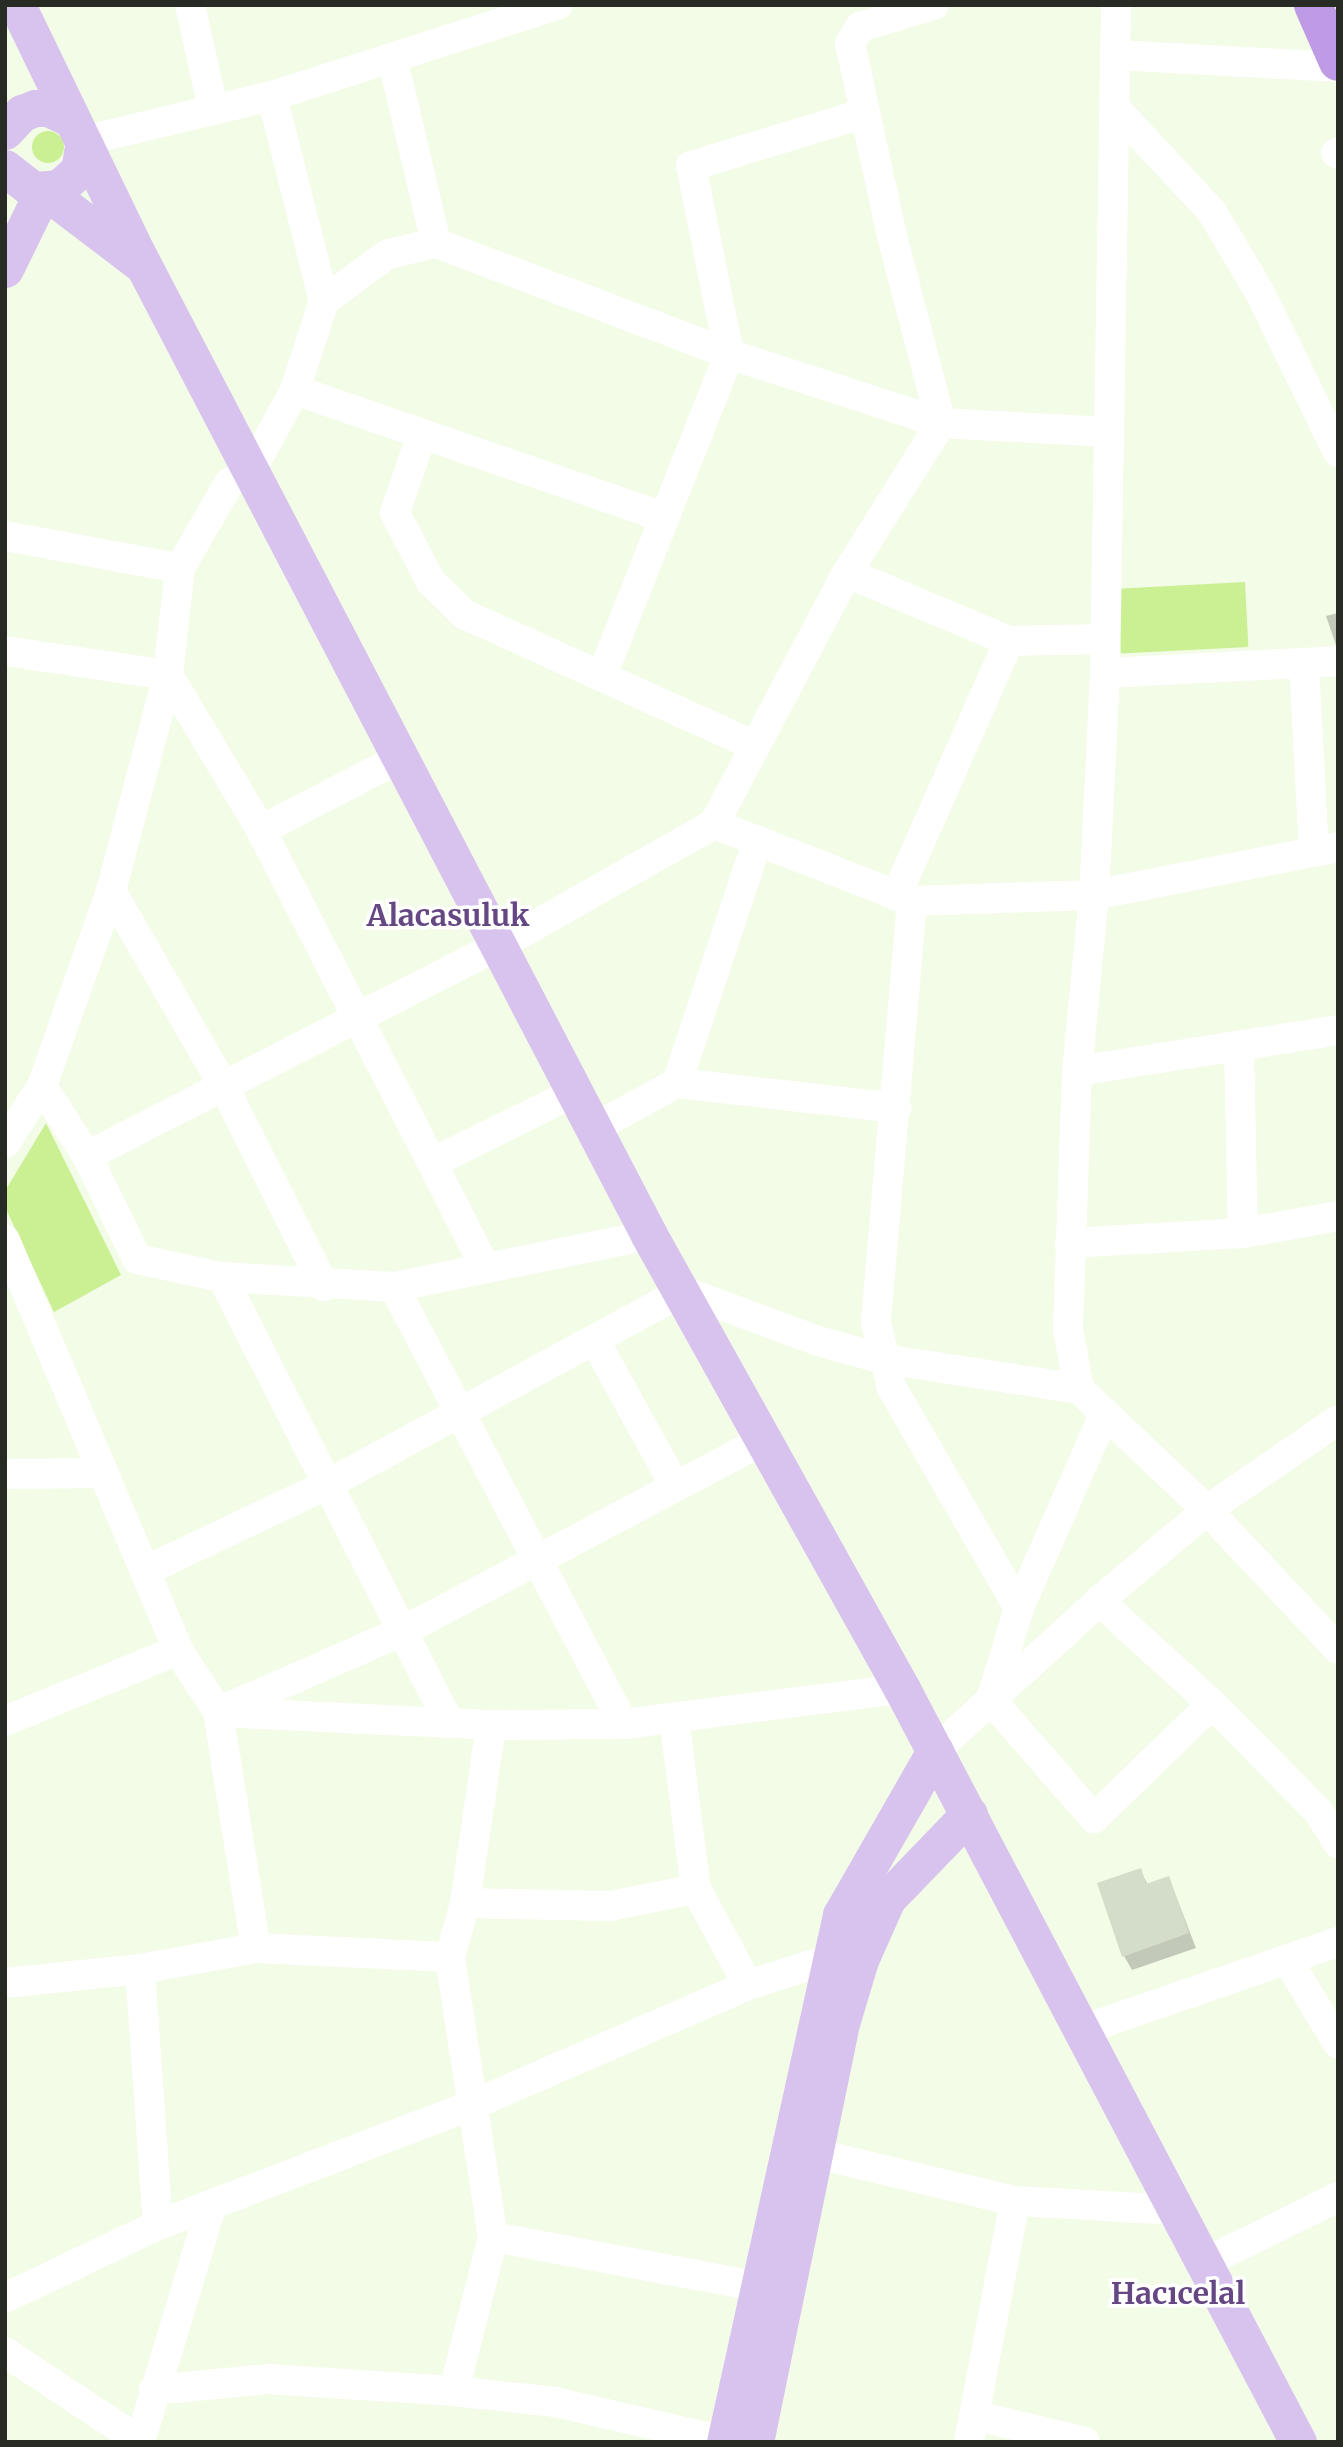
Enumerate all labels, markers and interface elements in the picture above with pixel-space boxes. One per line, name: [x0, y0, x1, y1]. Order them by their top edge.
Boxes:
district label: Alacasuluk: [367, 897, 529, 933]
district label: Hacıcelal: [1111, 2275, 1245, 2311]

